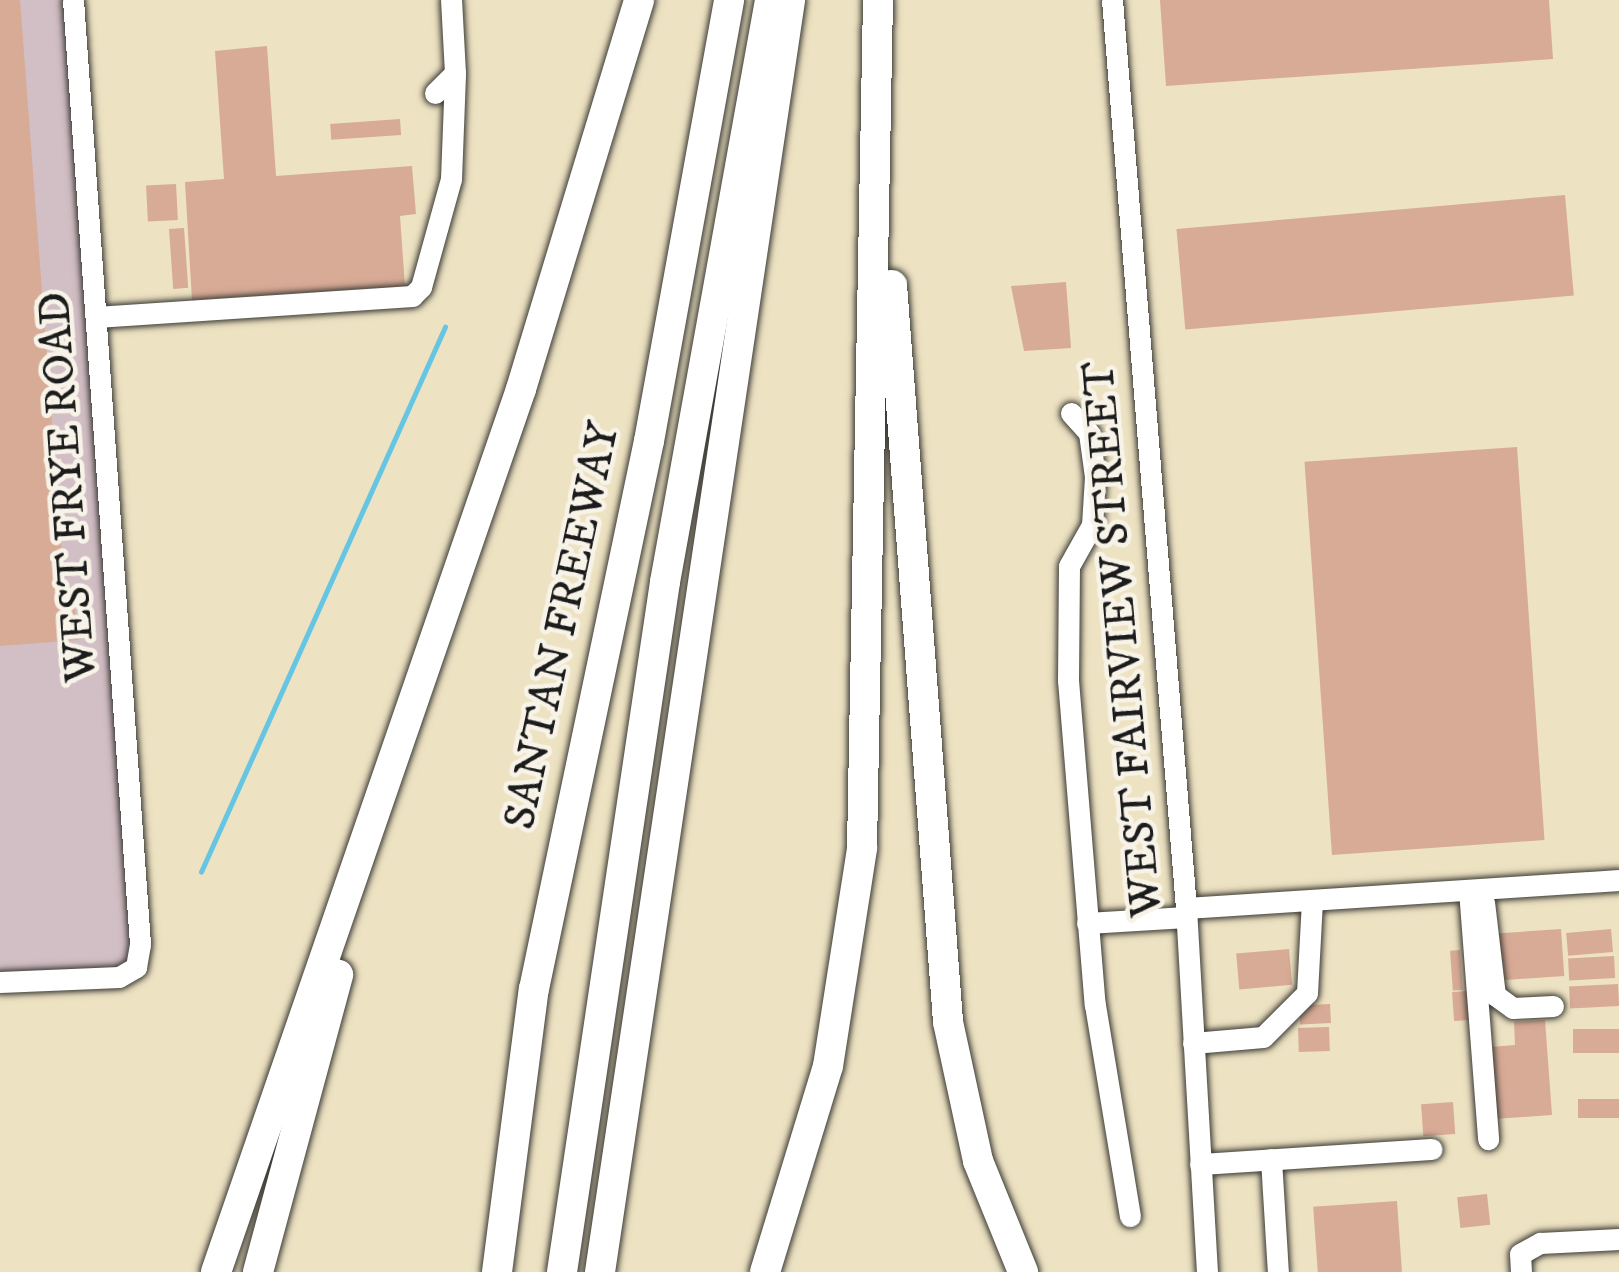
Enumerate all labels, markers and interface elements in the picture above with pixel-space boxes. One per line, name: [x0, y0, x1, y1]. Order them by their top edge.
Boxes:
street label: WEST FRYE ROAD: [28, 290, 110, 684]
street label: WEST FAIRVIEW STREET: [1073, 359, 1175, 919]
street label: SANTAN FREEWAY: [494, 418, 632, 834]

